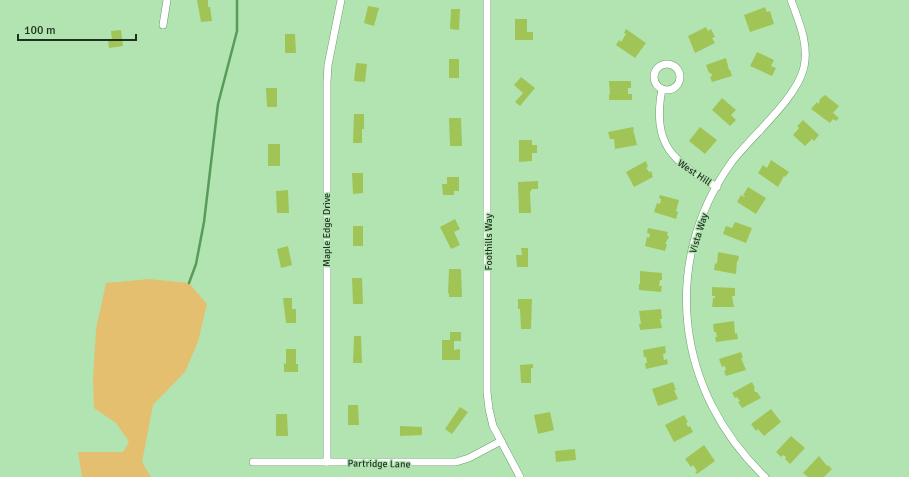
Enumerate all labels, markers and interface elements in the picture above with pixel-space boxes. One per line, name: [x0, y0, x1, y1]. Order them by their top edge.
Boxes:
scale bar: [18, 16, 136, 42]
text: 100 m: [24, 23, 56, 38]
street label: West Hill: [675, 157, 714, 189]
street label: Maple Edge Drive: [321, 193, 333, 267]
street label: Vista Way: [687, 211, 711, 255]
street label: Foothills Way: [483, 213, 495, 271]
street label: Partridge Lane: [347, 457, 411, 471]

